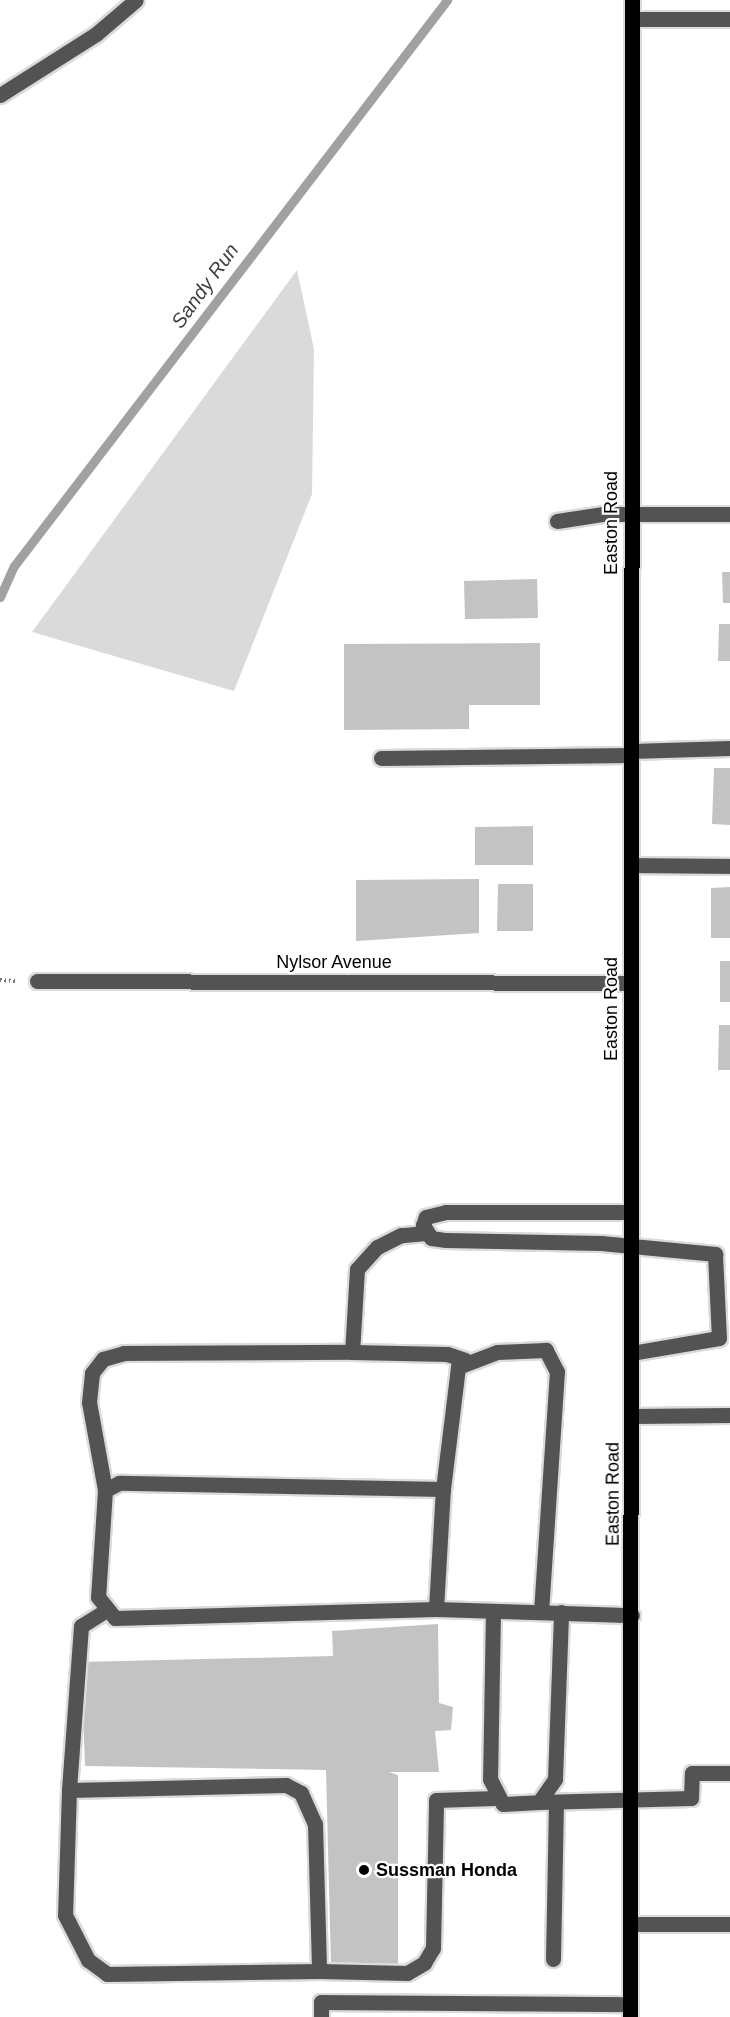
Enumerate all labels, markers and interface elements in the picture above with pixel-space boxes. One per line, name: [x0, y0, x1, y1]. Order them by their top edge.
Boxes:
water label: Sandy Run: [166, 239, 244, 333]
street label: Easton Road: [600, 471, 622, 575]
street label: Nylsor Avenue: [276, 951, 392, 973]
street label: Easton Road: [600, 957, 622, 1061]
street label: Easton Road: [602, 1442, 624, 1546]
place label: Sussman Honda: [376, 1859, 517, 1881]
marker: Sussman Honda: [357, 1863, 371, 1877]

